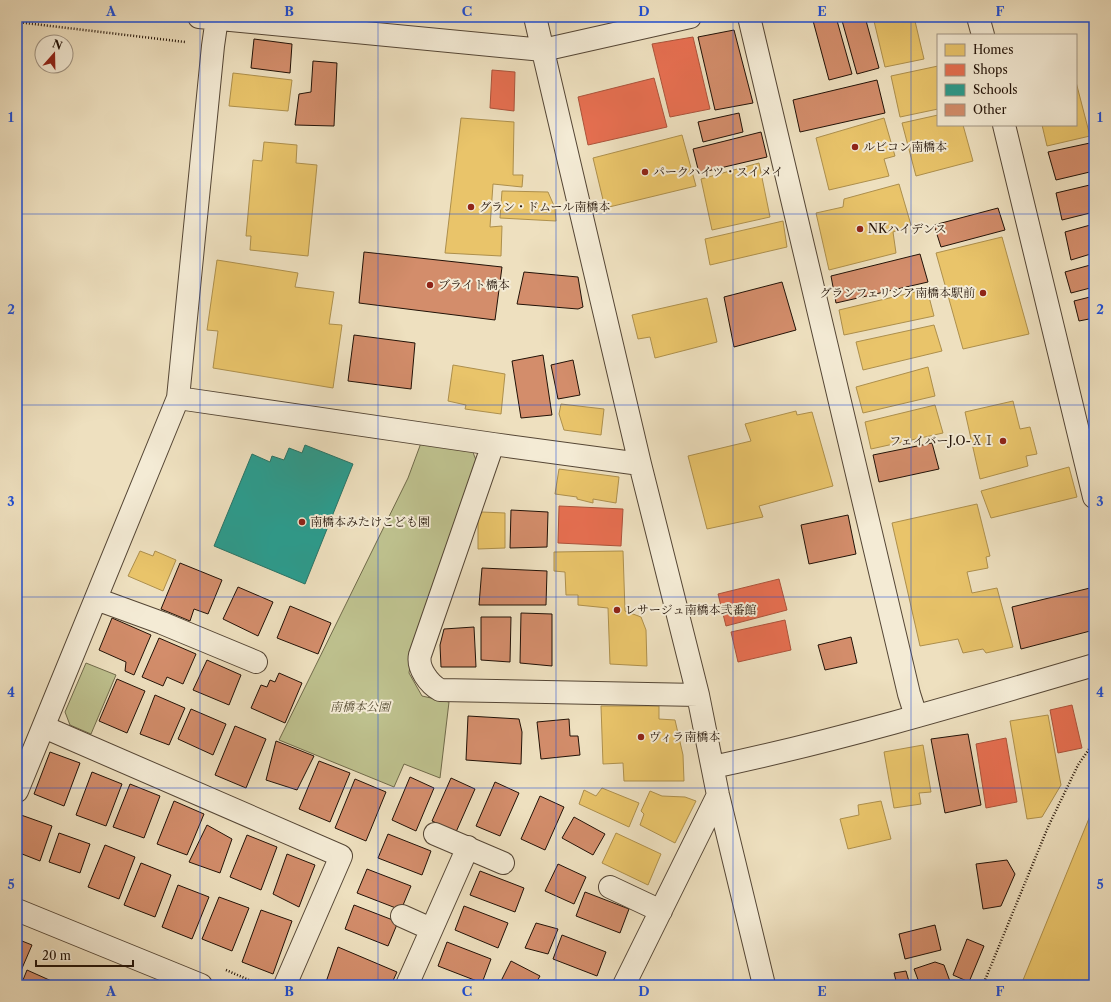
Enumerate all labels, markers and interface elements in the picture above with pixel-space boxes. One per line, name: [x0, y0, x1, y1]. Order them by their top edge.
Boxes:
text: A: [105, 3, 117, 19]
text: B: [284, 3, 294, 19]
text: C: [462, 3, 472, 19]
text: D: [638, 3, 650, 19]
text: E: [817, 3, 827, 19]
text: F: [996, 3, 1005, 19]
north arrow: [34, 34, 74, 74]
legend: [937, 34, 1077, 126]
text: N: [51, 36, 65, 53]
text: Homes: [973, 42, 1013, 57]
text: Shops: [973, 62, 1008, 77]
text: Schools: [973, 82, 1018, 97]
text: Other: [973, 102, 1007, 117]
text: 1: [8, 109, 14, 125]
text: 1: [1097, 109, 1103, 125]
place label: ルビコン南橋本: [863, 139, 947, 154]
marker: ルビコン南橋本: [850, 142, 860, 152]
place label: パークハイツ・スイメイ: [653, 164, 784, 179]
marker: パークハイツ・スイメイ: [640, 167, 650, 177]
place label: グラン・ドムール南橋本: [479, 199, 610, 214]
marker: グラン・ドムール南橋本: [466, 202, 476, 212]
place label: NKハイデンス: [868, 221, 947, 236]
marker: NKハイデンス: [855, 224, 865, 234]
place label: ブライト橋本: [438, 277, 510, 292]
marker: ブライト橋本: [425, 280, 435, 290]
place label: グランフェリシア南橋本駅前: [820, 285, 975, 300]
marker: グランフェリシア南橋本駅前: [978, 288, 988, 298]
text: 2: [7, 301, 15, 317]
text: 2: [1096, 301, 1104, 317]
place label: フェイバーJ.O-ⅩⅠ: [889, 433, 995, 448]
marker: フェイバーJ.O-ⅩⅠ: [998, 436, 1008, 446]
text: 3: [7, 493, 15, 509]
text: 3: [1096, 493, 1104, 509]
place label: 南橋本みたけこども園: [310, 514, 430, 529]
marker: 南橋本みたけこども園: [297, 517, 307, 527]
place label: レサージュ南橋本弐番館: [625, 602, 757, 617]
marker: レサージュ南橋本弐番館: [612, 605, 622, 615]
text: 4: [7, 684, 15, 700]
text: 4: [1096, 684, 1104, 700]
park label: 南橋本公園: [330, 699, 392, 714]
place label: ヴィラ南橋本: [649, 729, 720, 744]
marker: ヴィラ南橋本: [636, 732, 646, 742]
text: 5: [7, 876, 15, 892]
text: 5: [1096, 876, 1104, 892]
scale bar: [36, 942, 133, 968]
text: 20 m: [42, 948, 71, 963]
text: A: [105, 983, 117, 999]
text: B: [284, 983, 294, 999]
text: C: [462, 983, 472, 999]
text: D: [638, 983, 650, 999]
text: E: [817, 983, 827, 999]
text: F: [996, 983, 1005, 999]

